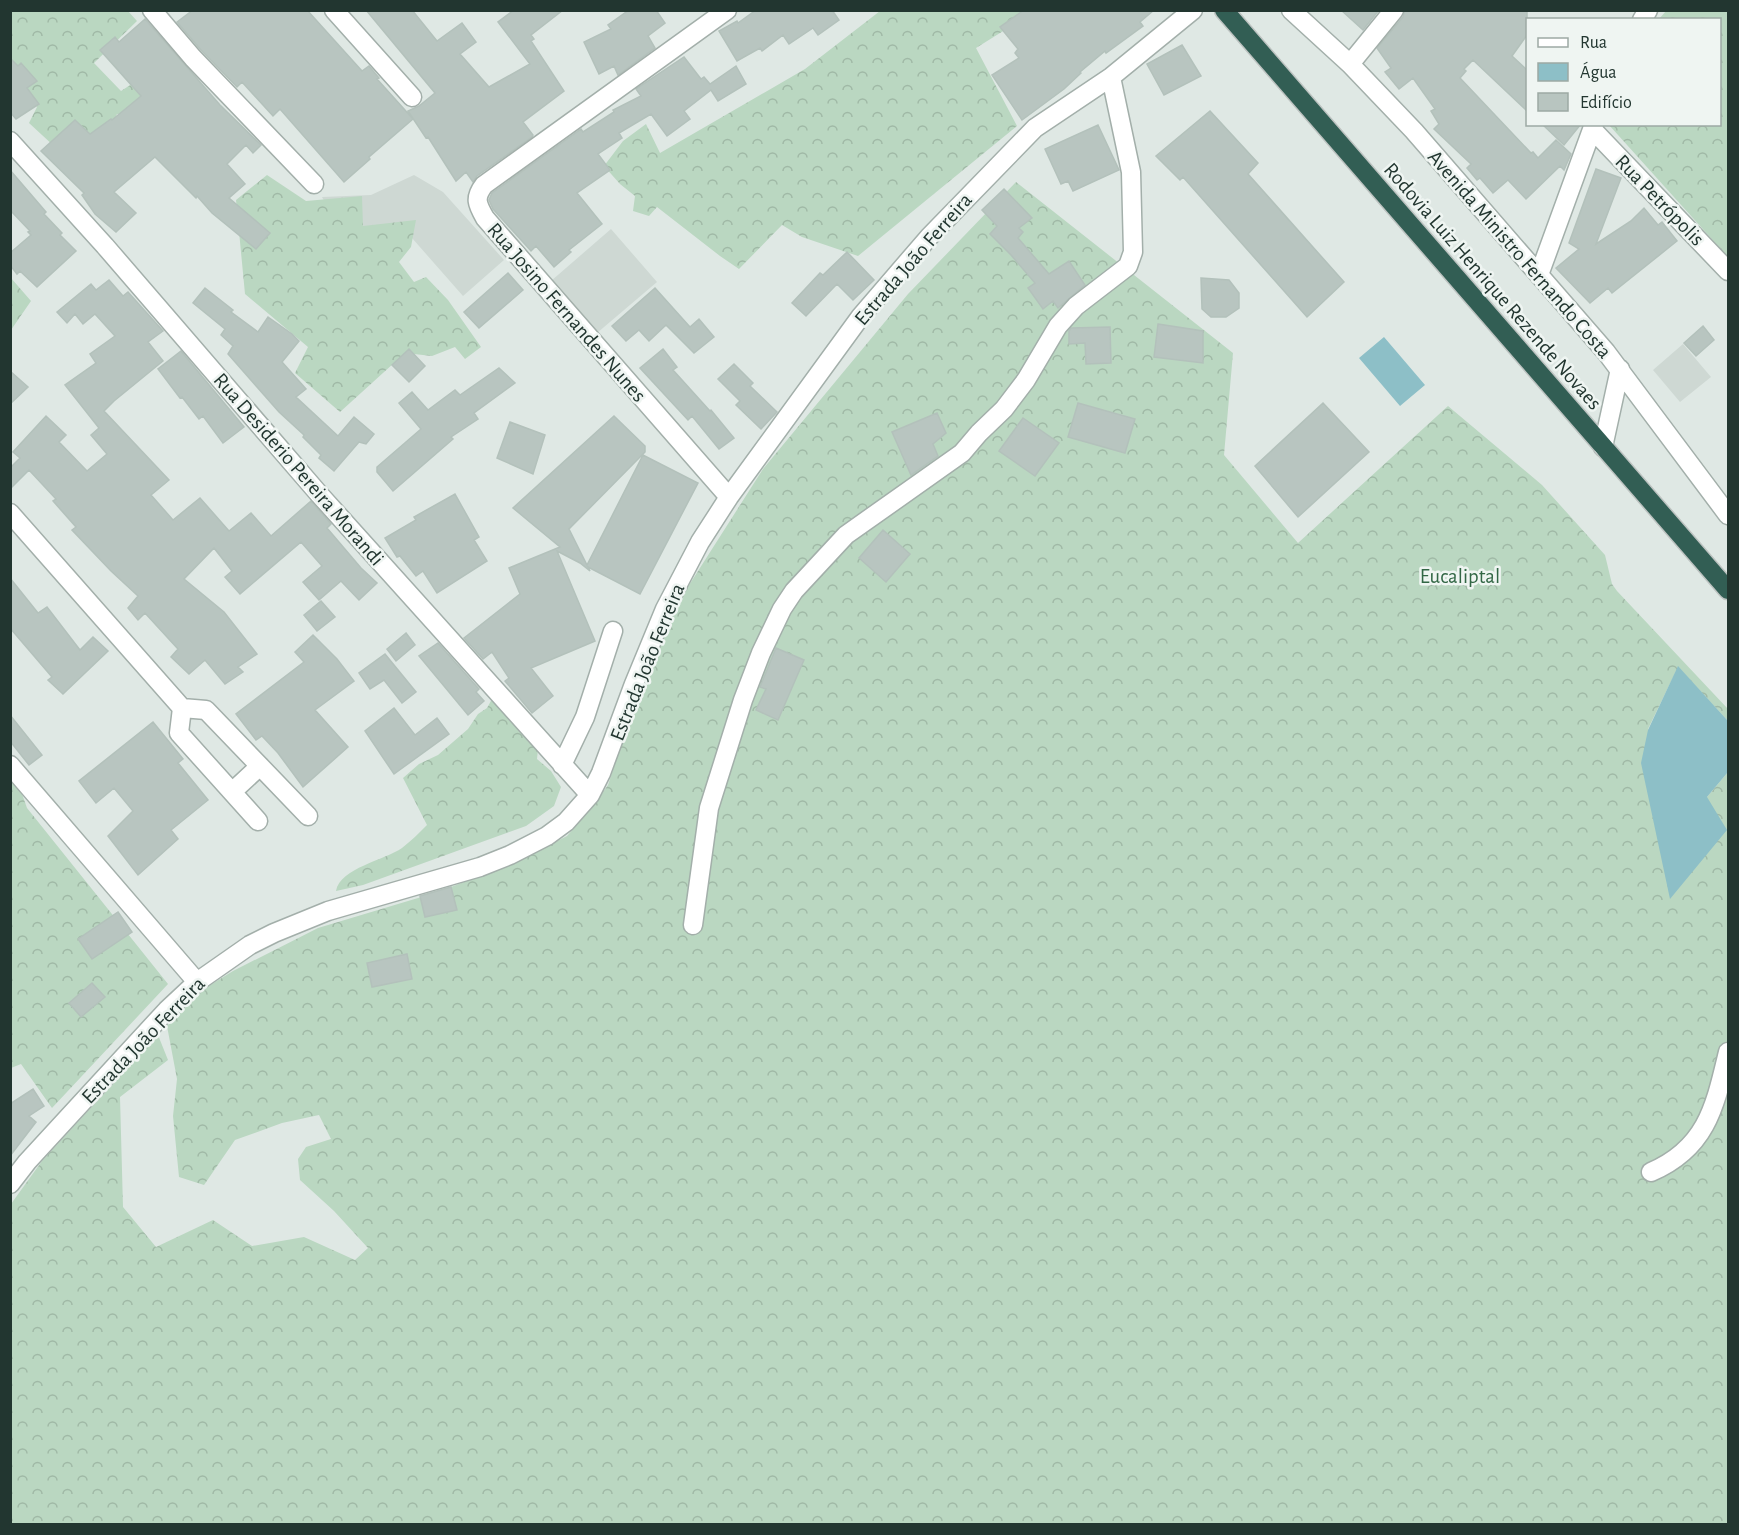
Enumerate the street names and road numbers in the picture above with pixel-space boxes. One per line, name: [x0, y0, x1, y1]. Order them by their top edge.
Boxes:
street label: Avenida Ministro Fernando Costa: [1424, 146, 1616, 363]
street label: Rua Petrópolis: [1611, 151, 1708, 250]
street label: Rodovia Luiz Henrique Rezende Novaes: [1380, 159, 1605, 414]
street label: Estrada João Ferreira: [851, 189, 976, 329]
street label: Rua Josino Fernandes Nunes: [483, 219, 650, 406]
street label: Rua Desiderio Pereira Morandi: [210, 369, 388, 570]
street label: Estrada João Ferreira: [606, 580, 689, 744]
street label: Estrada João Ferreira: [78, 973, 209, 1108]

